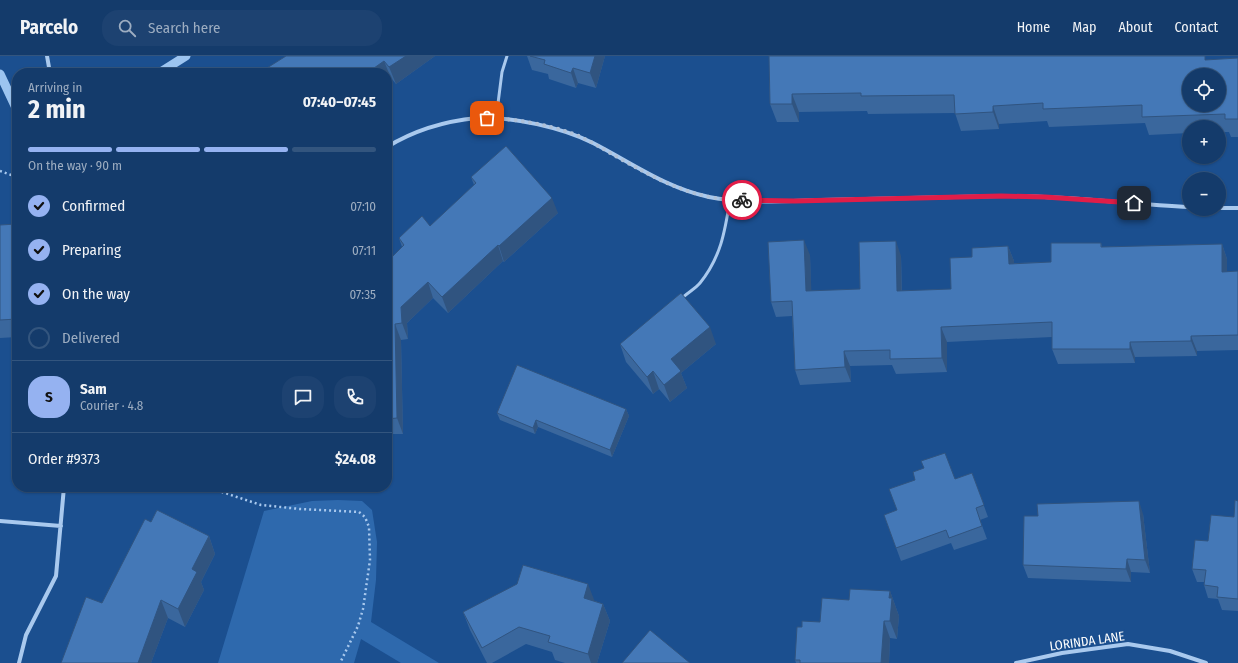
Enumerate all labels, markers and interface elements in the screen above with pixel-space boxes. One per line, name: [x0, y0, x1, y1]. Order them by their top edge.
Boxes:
search box: [102, 10, 382, 46]
text: Parcelo: [20, 16, 78, 39]
icon: search: [116, 17, 138, 39]
text: Search here: [148, 19, 220, 37]
text: Home: [1017, 19, 1050, 36]
text: Map: [1072, 19, 1096, 36]
text: About: [1118, 19, 1153, 36]
text: Contact: [1175, 19, 1218, 36]
map controls: [1182, 68, 1226, 216]
button: locate: [1182, 68, 1226, 112]
text: Arriving in: [28, 80, 82, 95]
text: 07:40–07:45: [303, 93, 376, 111]
text: 2 min: [28, 94, 86, 125]
pin: [470, 101, 504, 135]
icon: bag: [476, 107, 498, 129]
button: +: [1182, 120, 1226, 164]
text: On the way · 90 m: [28, 158, 122, 173]
button: −: [1182, 172, 1226, 216]
courier: [722, 180, 762, 220]
pin: [1117, 186, 1151, 220]
icon: bike: [731, 189, 753, 211]
icon: home: [1123, 192, 1145, 214]
icon: check: [28, 195, 50, 217]
text: Confirmed: [62, 197, 125, 215]
text: 07:10: [350, 199, 376, 214]
icon: check: [28, 239, 50, 261]
text: Preparing: [62, 241, 121, 259]
text: 07:11: [352, 243, 376, 258]
icon: check: [28, 283, 50, 305]
text: On the way: [62, 285, 130, 303]
text: 07:35: [349, 287, 376, 302]
text: Delivered: [62, 329, 120, 347]
button: chat: [282, 376, 324, 418]
button: phone: [334, 376, 376, 418]
text: Sam: [80, 380, 107, 398]
text: S: [45, 388, 53, 406]
text: Courier · 4.8: [80, 398, 143, 413]
text: Order #9373: [28, 450, 100, 468]
text: $24.08: [335, 450, 376, 468]
street label: LORINDA LANE: [1049, 628, 1125, 654]

